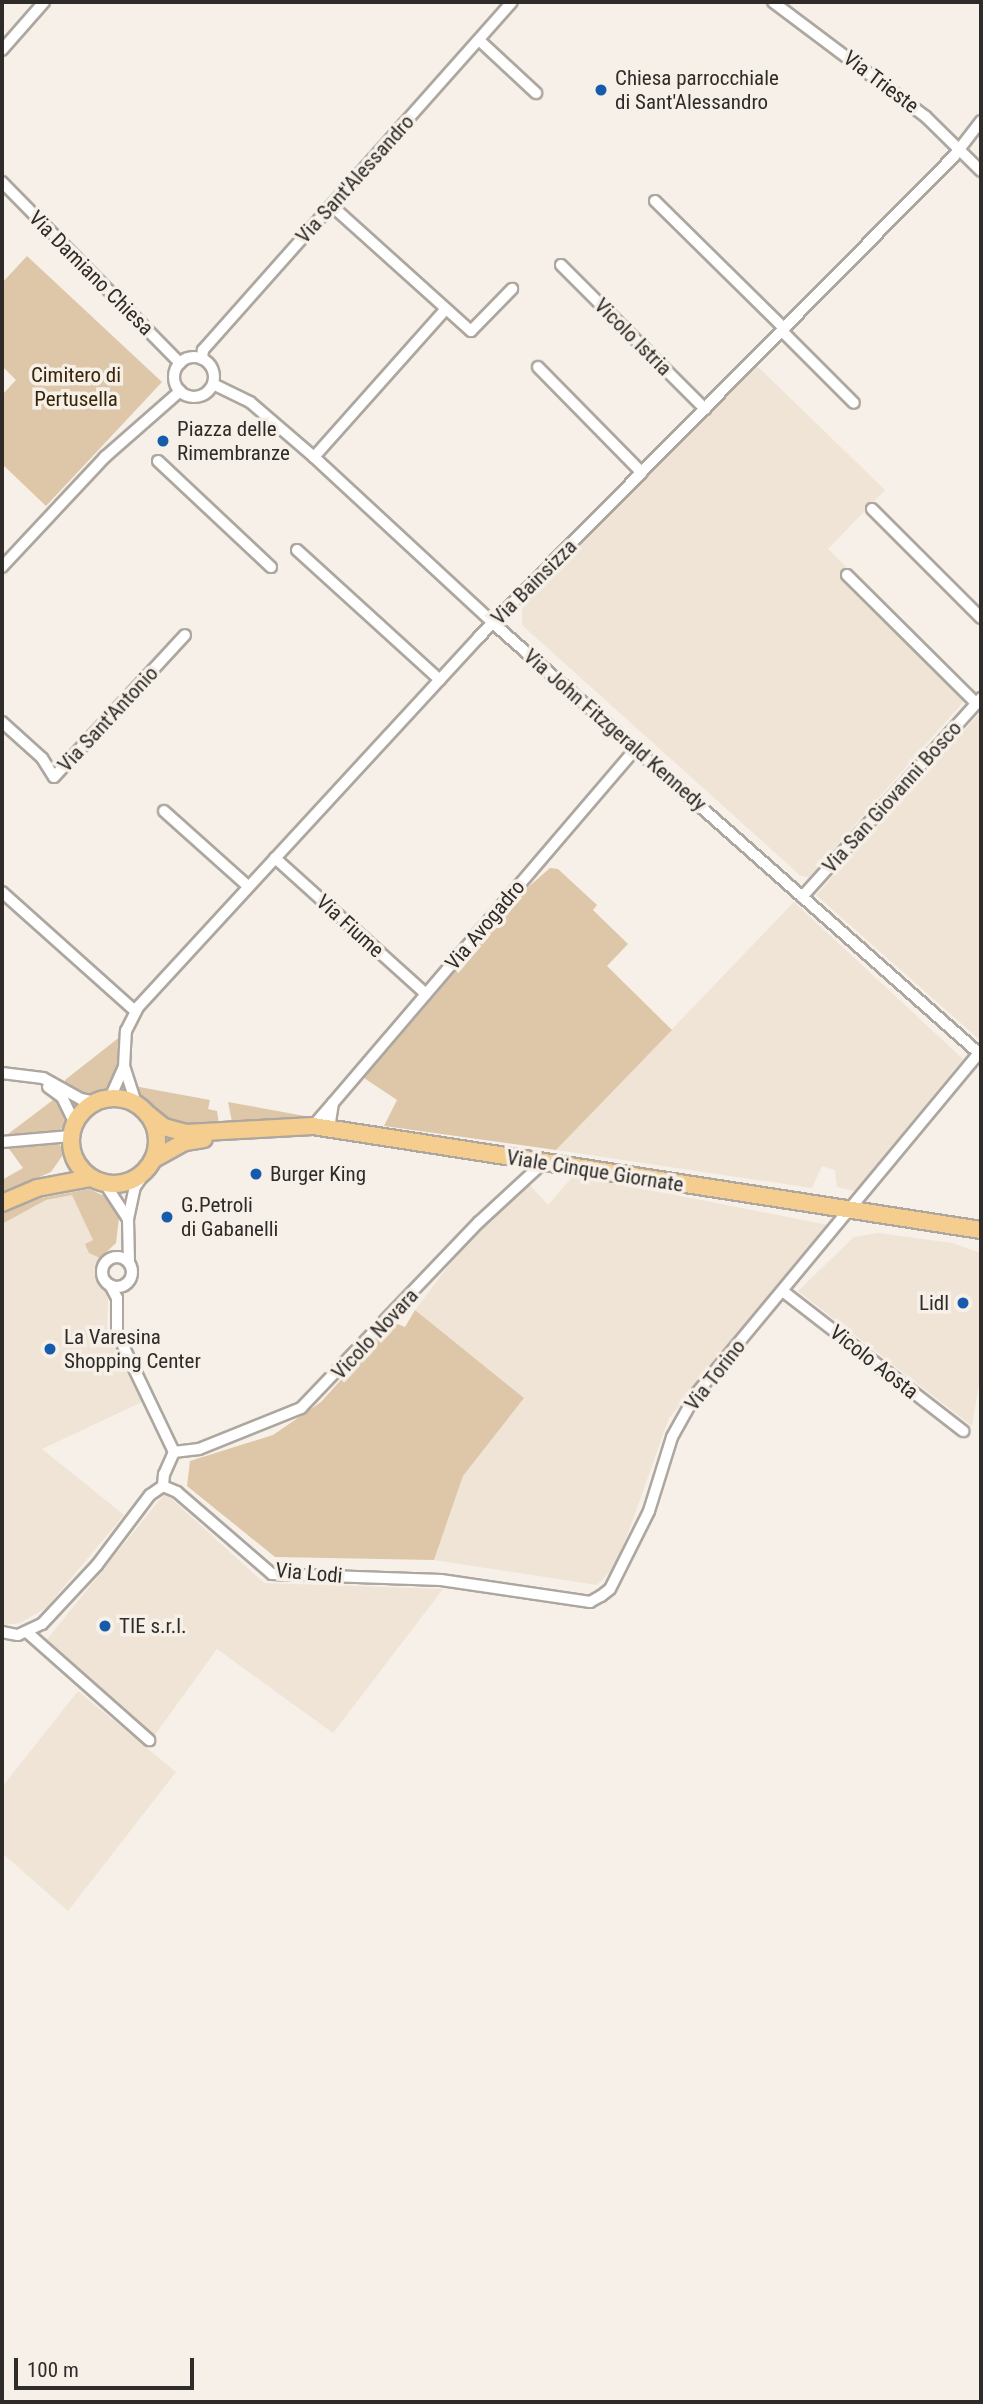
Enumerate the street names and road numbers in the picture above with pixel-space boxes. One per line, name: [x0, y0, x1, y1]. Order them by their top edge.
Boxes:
street label: Via Trieste: [838, 45, 924, 119]
street label: Via Sant'Alessandro: [291, 109, 419, 249]
street label: Via Damiano Chiesa: [23, 205, 159, 341]
street label: Vicolo Istria: [589, 293, 677, 381]
street label: Via Bainsizza: [486, 534, 582, 630]
street label: Via John Fitzgerald Kennedy: [518, 644, 712, 816]
street label: Via Sant'Antonio: [53, 661, 163, 777]
street label: Via San Giovanni Bosco: [817, 716, 967, 878]
street label: Via Avogadro: [440, 875, 530, 975]
street label: Via Fiume: [311, 889, 389, 963]
street label: Viale Cinque Giornate: [505, 1145, 685, 1197]
street label: Vicolo Novara: [326, 1283, 424, 1385]
street label: Vicolo Aosta: [825, 1320, 923, 1404]
street label: Via Torino: [679, 1334, 751, 1416]
street label: Via Lodi: [274, 1558, 344, 1588]

